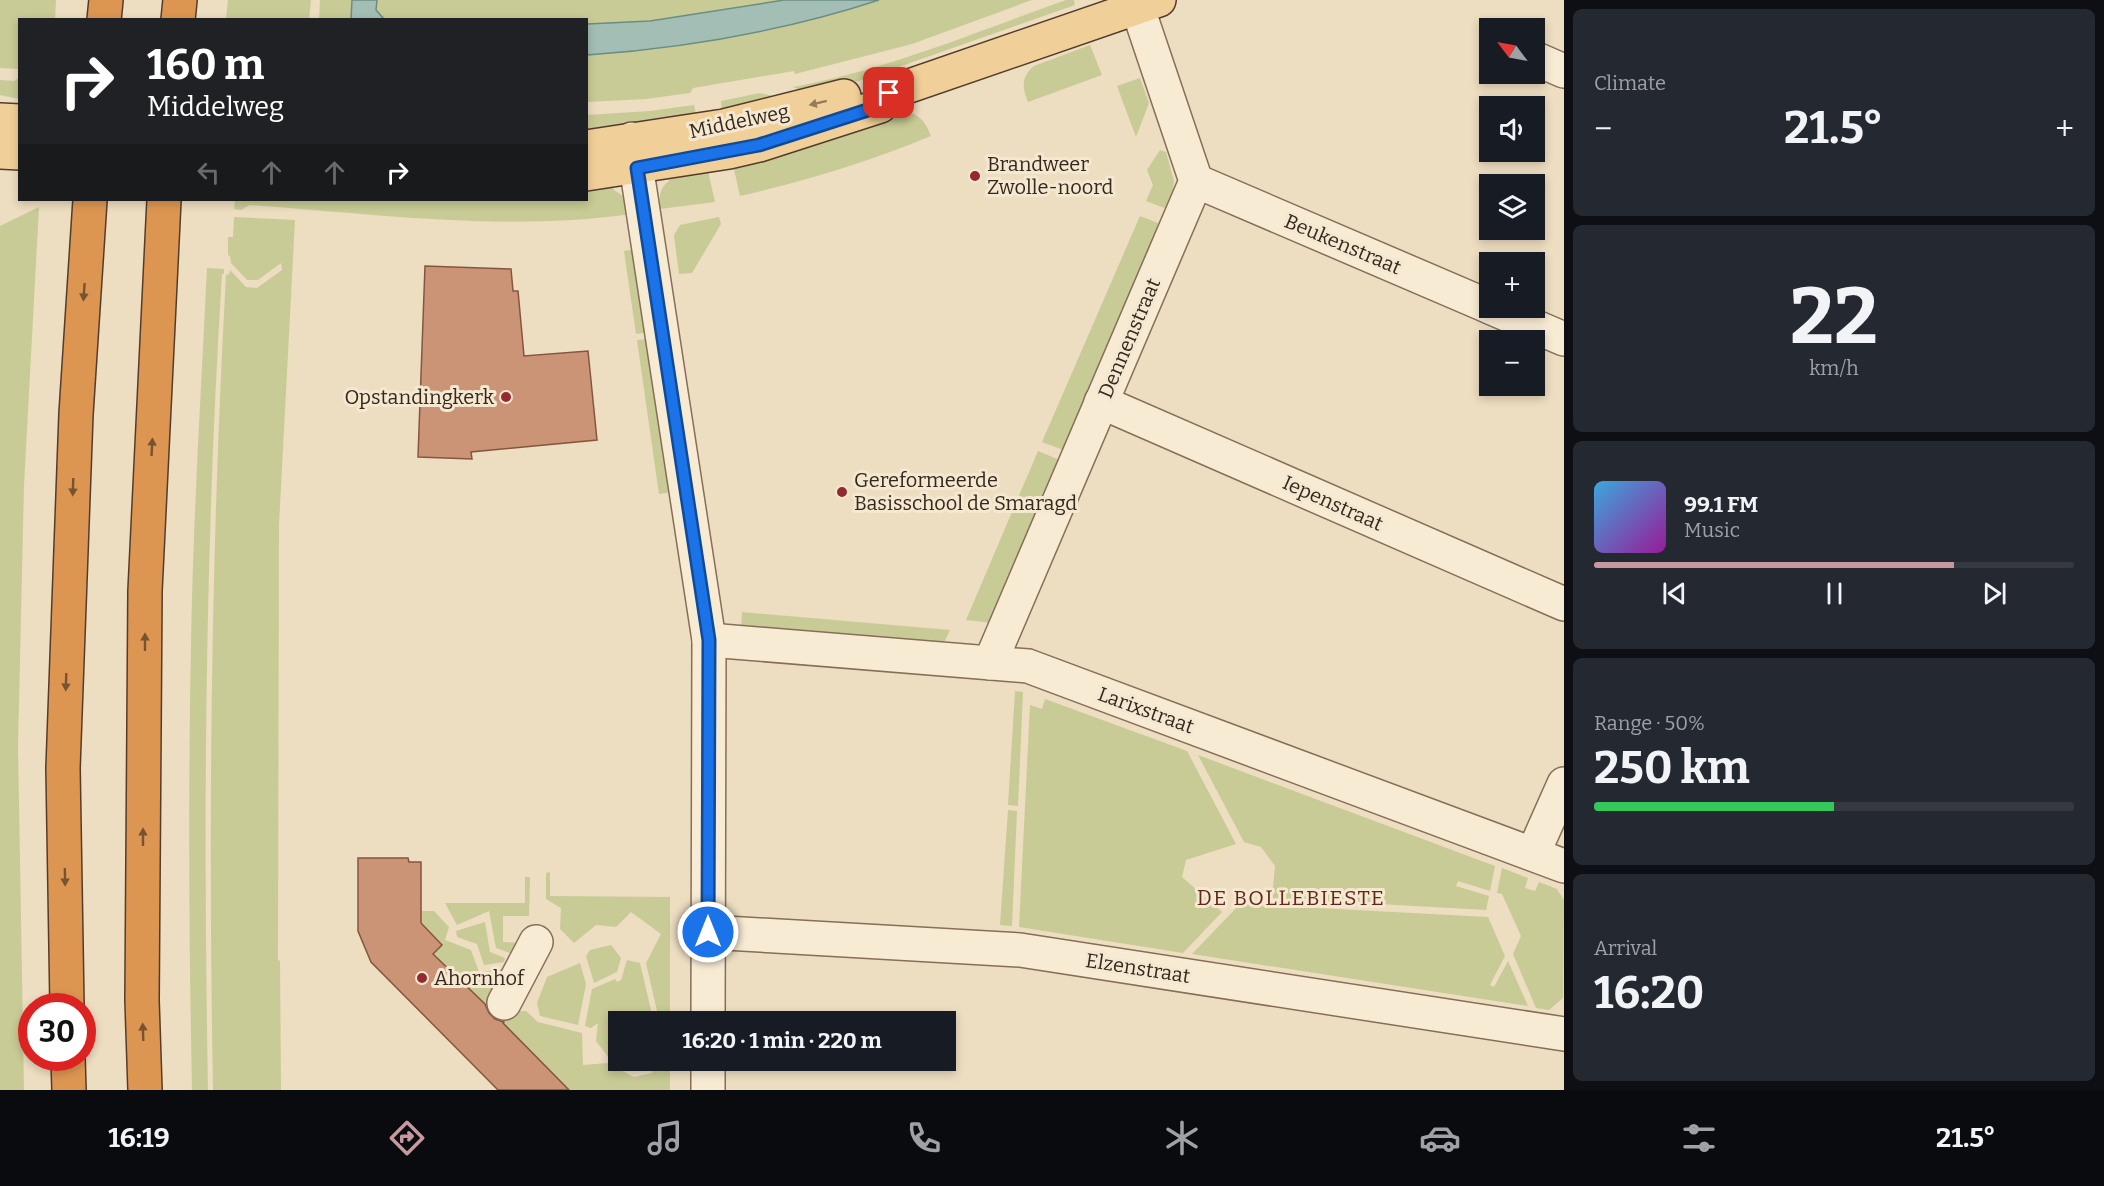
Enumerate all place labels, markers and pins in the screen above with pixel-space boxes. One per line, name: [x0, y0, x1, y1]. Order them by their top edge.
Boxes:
pin: [863, 67, 914, 118]
place label: Brandweer Zwolle-noord: [987, 152, 1114, 199]
marker: Brandweer Zwolle-noord: [968, 169, 982, 183]
place label: Opstandingkerk: [345, 385, 495, 409]
marker: Opstandingkerk: [499, 390, 513, 404]
place label: Gereformeerde Basisschool de Smaragd: [854, 468, 1077, 515]
marker: Gereformeerde Basisschool de Smaragd: [835, 485, 849, 499]
place label: Ahornhof: [434, 966, 526, 990]
marker: Ahornhof: [415, 971, 429, 985]

